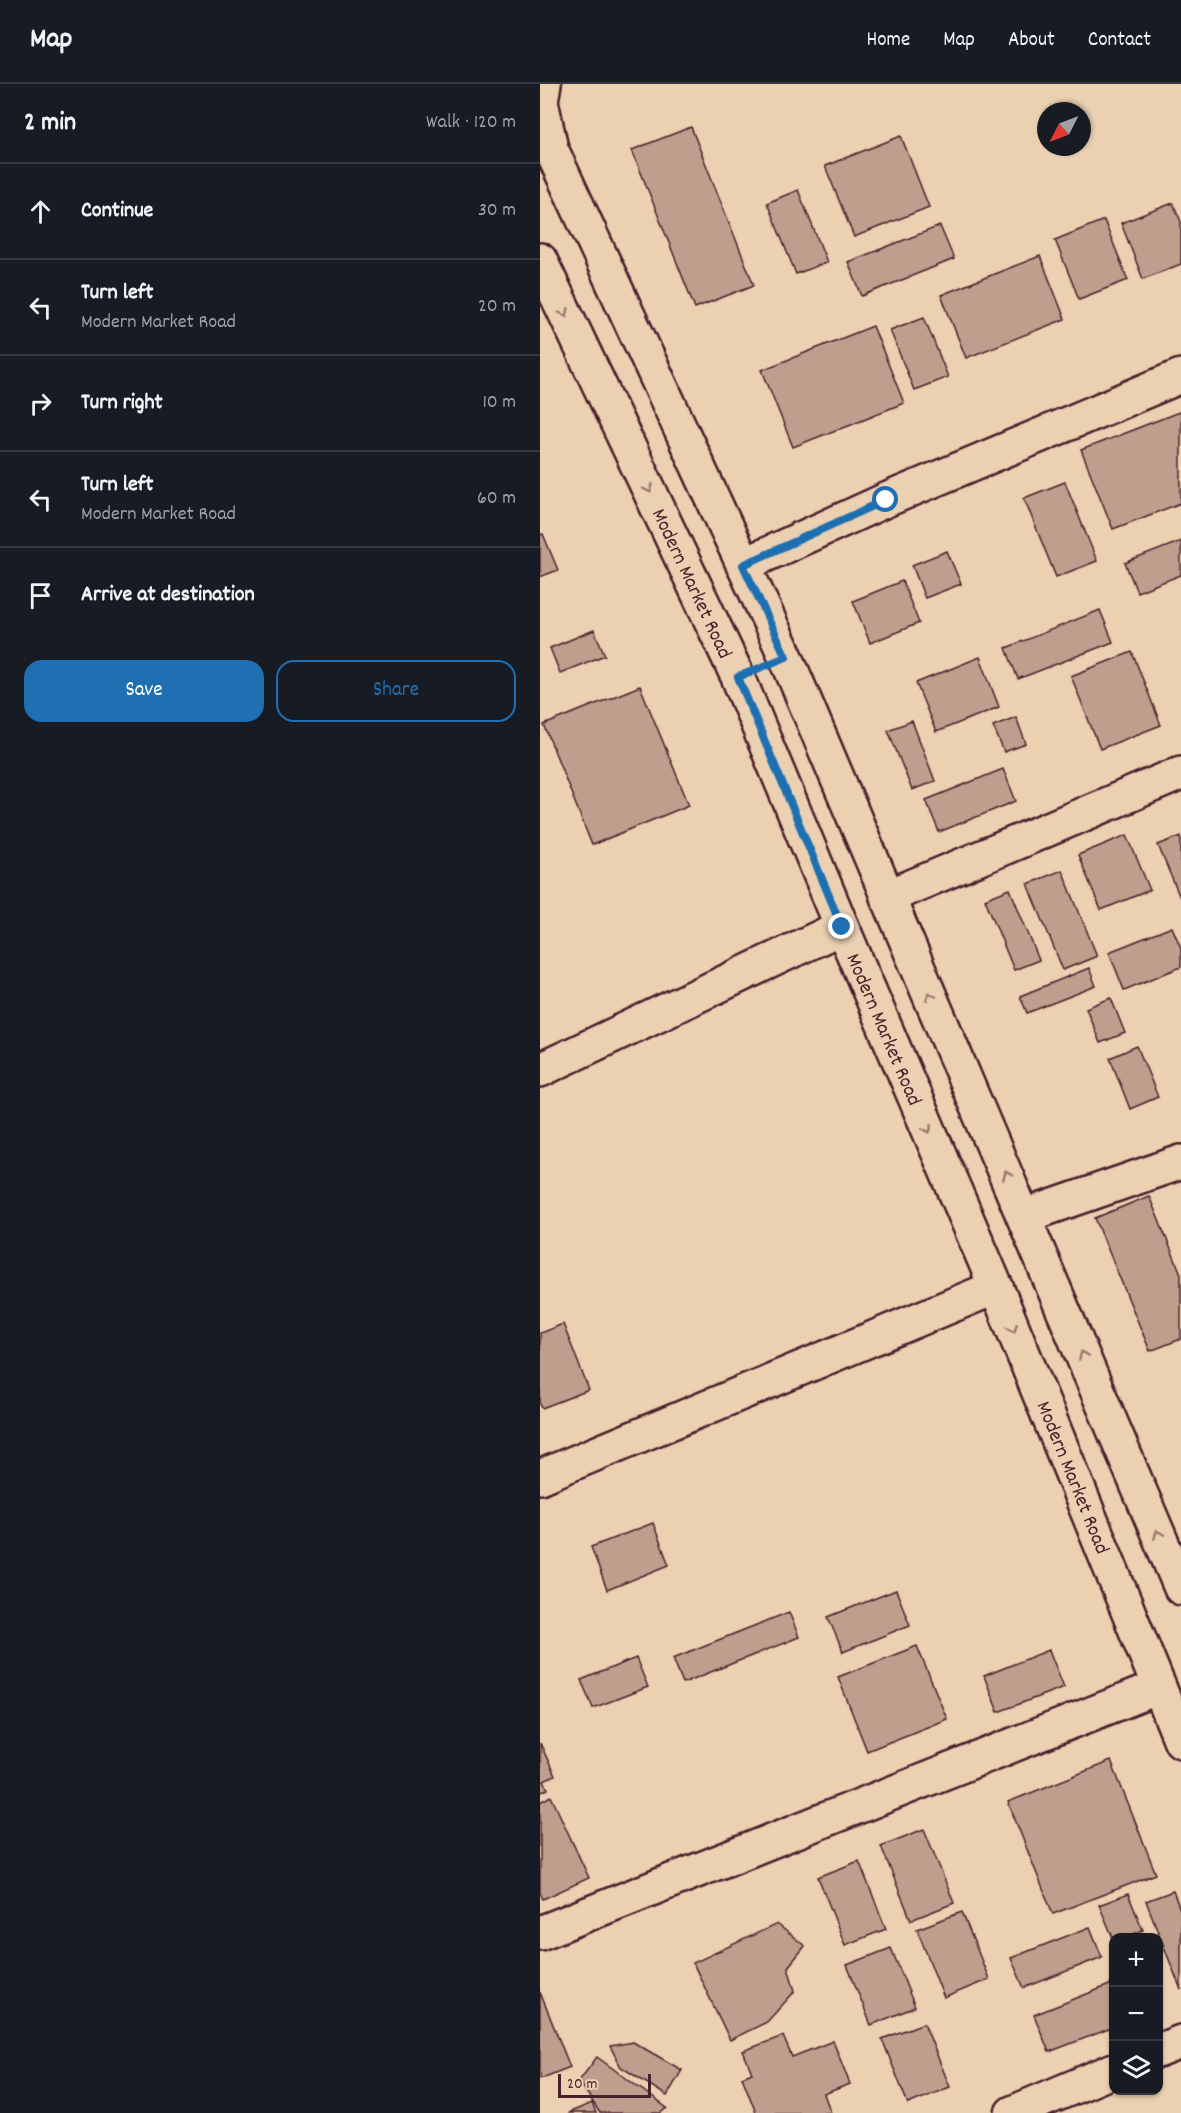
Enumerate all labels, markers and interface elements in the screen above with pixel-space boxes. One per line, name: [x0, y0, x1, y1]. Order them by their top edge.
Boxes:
text: Map: [30, 21, 72, 61]
text: Home: [866, 26, 910, 56]
text: Map: [943, 26, 975, 56]
text: About: [1008, 26, 1055, 56]
text: Contact: [1088, 26, 1151, 56]
north arrow: [1037, 102, 1091, 156]
text: 2 min: [24, 105, 76, 142]
text: Walk · 120 m: [426, 109, 516, 137]
icon: ahead: [24, 195, 57, 228]
text: Continue: [81, 196, 153, 227]
text: 30 m: [478, 197, 516, 225]
text: Turn left: [81, 278, 153, 309]
icon: left: [24, 291, 57, 324]
text: 20 m: [478, 293, 516, 321]
one-way arrow: [558, 306, 570, 317]
text: Modern Market Road: [81, 309, 236, 337]
icon: right: [24, 387, 57, 420]
text: Turn right: [81, 388, 163, 419]
text: 10 m: [482, 389, 516, 417]
text: Turn left: [81, 470, 153, 501]
icon: left: [24, 483, 57, 516]
one-way arrow: [641, 483, 653, 494]
text: 60 m: [477, 485, 516, 513]
route start: [872, 486, 898, 512]
text: Modern Market Road: [81, 501, 236, 529]
street label: Modern Market Road: [642, 504, 738, 664]
icon: arrive: [24, 579, 57, 612]
text: Arrive at destination: [81, 580, 255, 611]
button: Save: [24, 660, 264, 722]
button: Share: [276, 660, 516, 722]
route end: [828, 913, 854, 939]
street label: Modern Market Road: [837, 949, 928, 1111]
one-way arrow: [925, 991, 937, 1002]
one-way arrow: [921, 1123, 933, 1134]
one-way arrow: [1002, 1170, 1014, 1181]
one-way arrow: [1006, 1322, 1018, 1333]
one-way arrow: [1078, 1350, 1090, 1361]
street label: Modern Market Road: [1027, 1397, 1116, 1559]
one-way arrow: [1153, 1530, 1165, 1541]
map controls: [1109, 1933, 1163, 2095]
button: +: [1109, 1933, 1163, 1987]
button: −: [1109, 1987, 1163, 2041]
button: layers: [1109, 2041, 1163, 2095]
scale bar: [558, 2071, 651, 2098]
text: 20 m: [567, 2073, 597, 2096]

